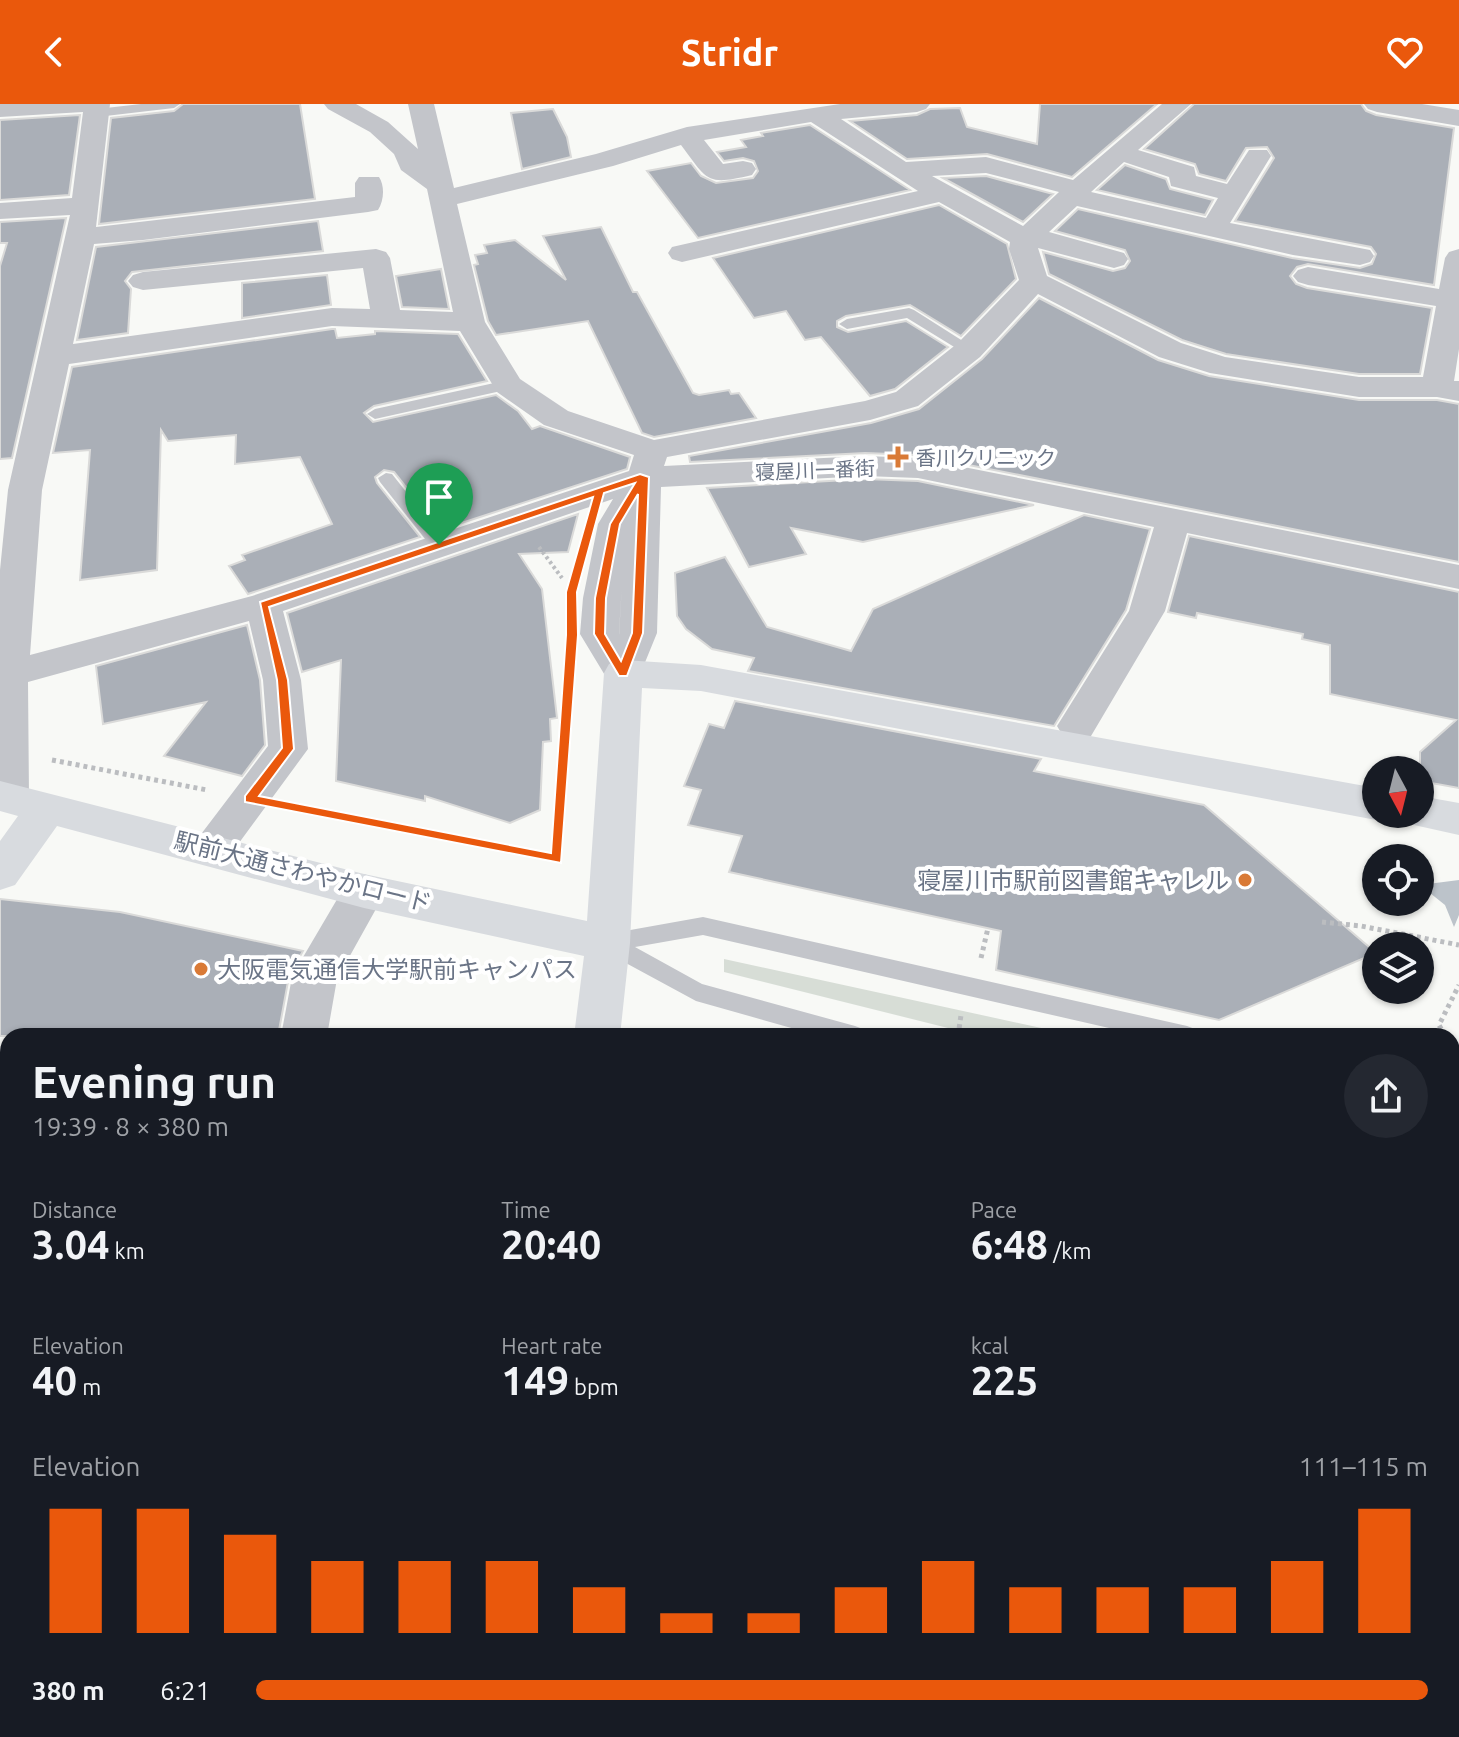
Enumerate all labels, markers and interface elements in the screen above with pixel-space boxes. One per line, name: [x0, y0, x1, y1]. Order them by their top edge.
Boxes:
icon: back: [32, 30, 76, 74]
icon: heart: [1383, 30, 1427, 74]
text: Stridr: [681, 32, 778, 73]
marker: 香川クリニック: [887, 446, 909, 468]
place label: 香川クリニック: [916, 446, 1056, 469]
street label: 寝屋川一番街: [755, 456, 875, 484]
pin: [405, 463, 473, 545]
icon: arrive: [417, 475, 461, 519]
north arrow: [1362, 756, 1434, 828]
map controls: [1362, 756, 1434, 1004]
street label: 駅前大通さわやかロード: [172, 827, 434, 917]
button: locate: [1362, 844, 1434, 916]
place label: 寝屋川市駅前図書館キャレル: [917, 867, 1229, 894]
marker: 寝屋川市駅前図書館キャレル: [1236, 871, 1254, 889]
button: layers: [1362, 932, 1434, 1004]
place label: 大阪電気通信大学駅前キャンパス: [217, 956, 577, 983]
marker: 大阪電気通信大学駅前キャンパス: [192, 960, 210, 978]
button: share: [1344, 1054, 1428, 1138]
text: Evening run: [32, 1057, 276, 1106]
text: 19:39 · 8 × 380 m: [32, 1112, 229, 1141]
text: Distance: [32, 1197, 117, 1222]
text: Time: [501, 1197, 551, 1222]
text: Pace: [971, 1197, 1017, 1222]
text: 3.04: [32, 1222, 110, 1267]
text: 20:40: [501, 1222, 601, 1267]
text: 6:48: [971, 1222, 1048, 1267]
text: km: [110, 1238, 145, 1263]
text: /km: [1048, 1238, 1091, 1263]
text: Elevation: [32, 1333, 124, 1358]
text: Heart rate: [501, 1333, 603, 1358]
text: kcal: [971, 1333, 1009, 1358]
text: 40: [32, 1358, 77, 1403]
text: 149: [501, 1358, 569, 1403]
text: 225: [971, 1358, 1038, 1403]
text: m: [77, 1374, 101, 1399]
text: bpm: [569, 1374, 619, 1399]
text: Elevation: [32, 1452, 140, 1481]
text: 111–115 m: [1299, 1452, 1428, 1481]
text: 380 m: [32, 1676, 105, 1705]
text: 6:21: [160, 1676, 210, 1705]

